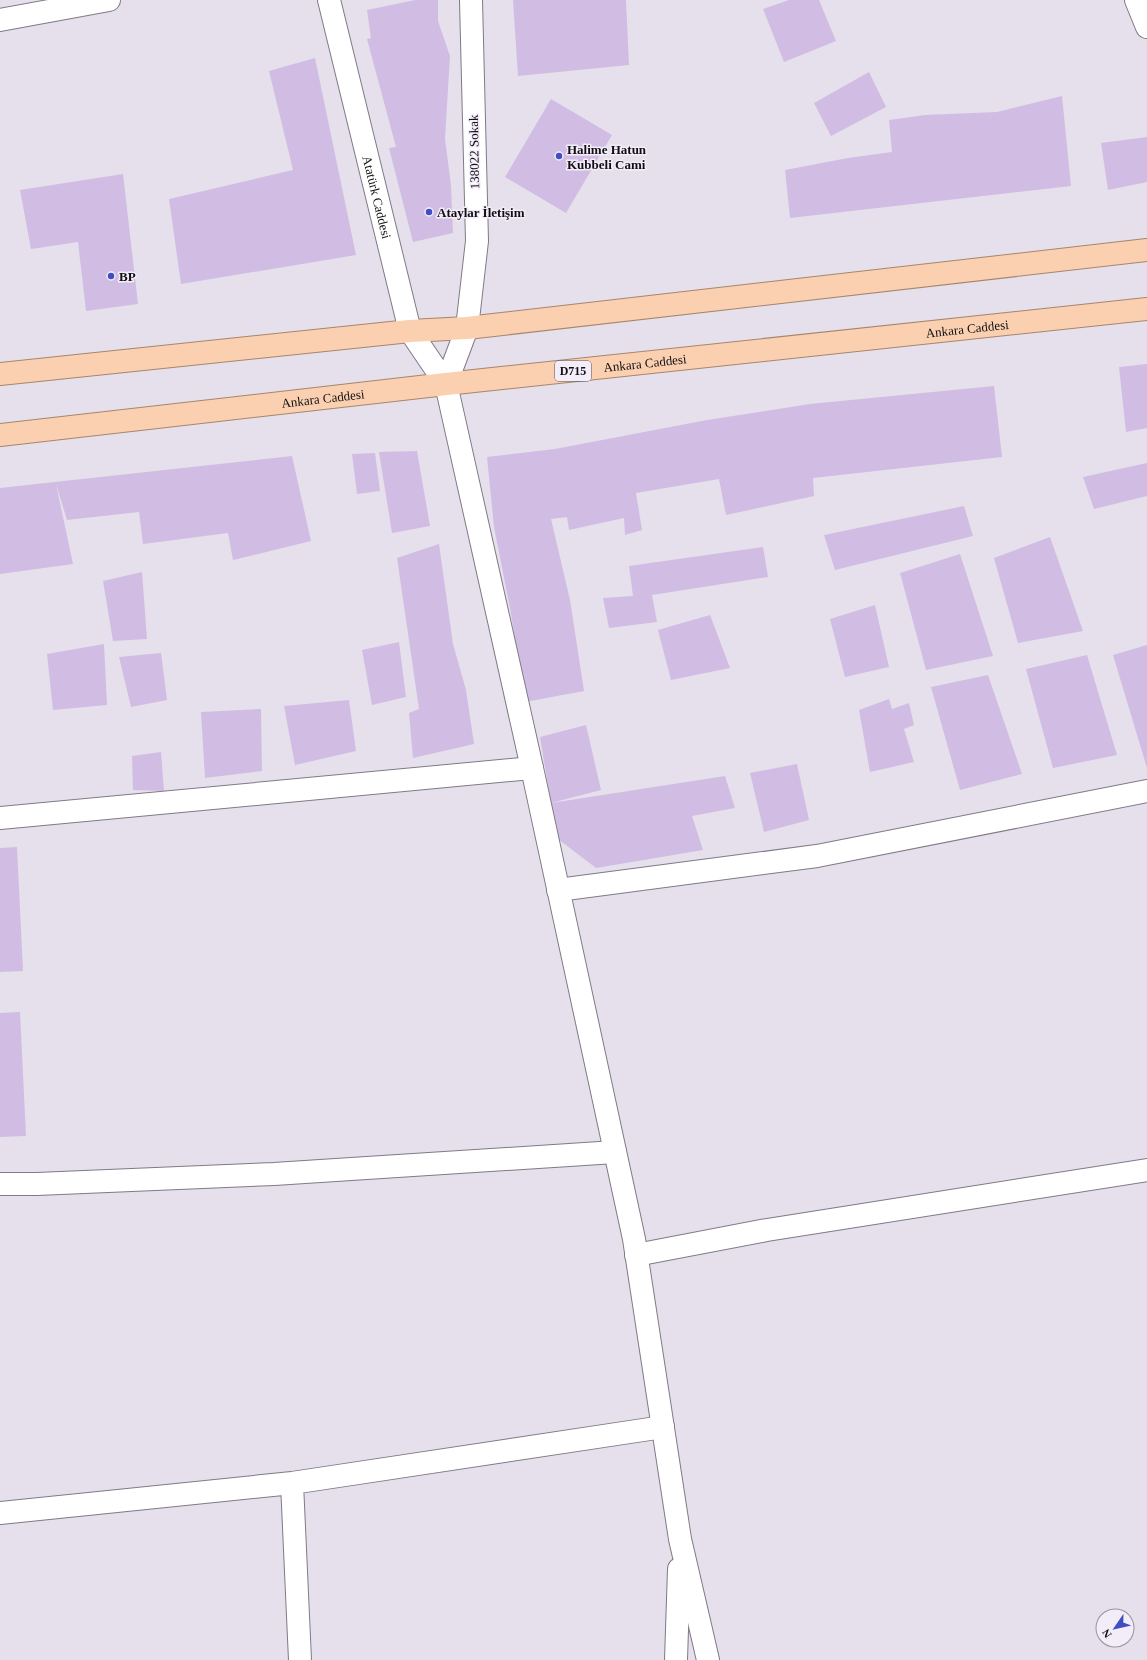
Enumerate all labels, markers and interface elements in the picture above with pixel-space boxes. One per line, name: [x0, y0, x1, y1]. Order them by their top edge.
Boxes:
street label: 138022 Sokak: [466, 114, 482, 190]
place label: Halime Hatun Kubbeli Cami: [567, 142, 647, 172]
marker: Halime Hatun Kubbeli Cami: [554, 151, 564, 161]
street label: Atatürk Caddesi: [360, 154, 395, 241]
place label: Ataylar İletişim: [437, 205, 525, 220]
marker: Ataylar İletişim: [424, 207, 434, 217]
place label: BP: [119, 269, 136, 284]
marker: BP: [106, 271, 116, 281]
street label: Ankara Caddesi: [925, 316, 1010, 340]
street label: Ankara Caddesi: [603, 351, 688, 375]
road number: D715: [555, 361, 591, 381]
street label: Ankara Caddesi: [281, 386, 366, 410]
north arrow: [1095, 1608, 1135, 1648]
text: N: [1099, 1627, 1114, 1640]

